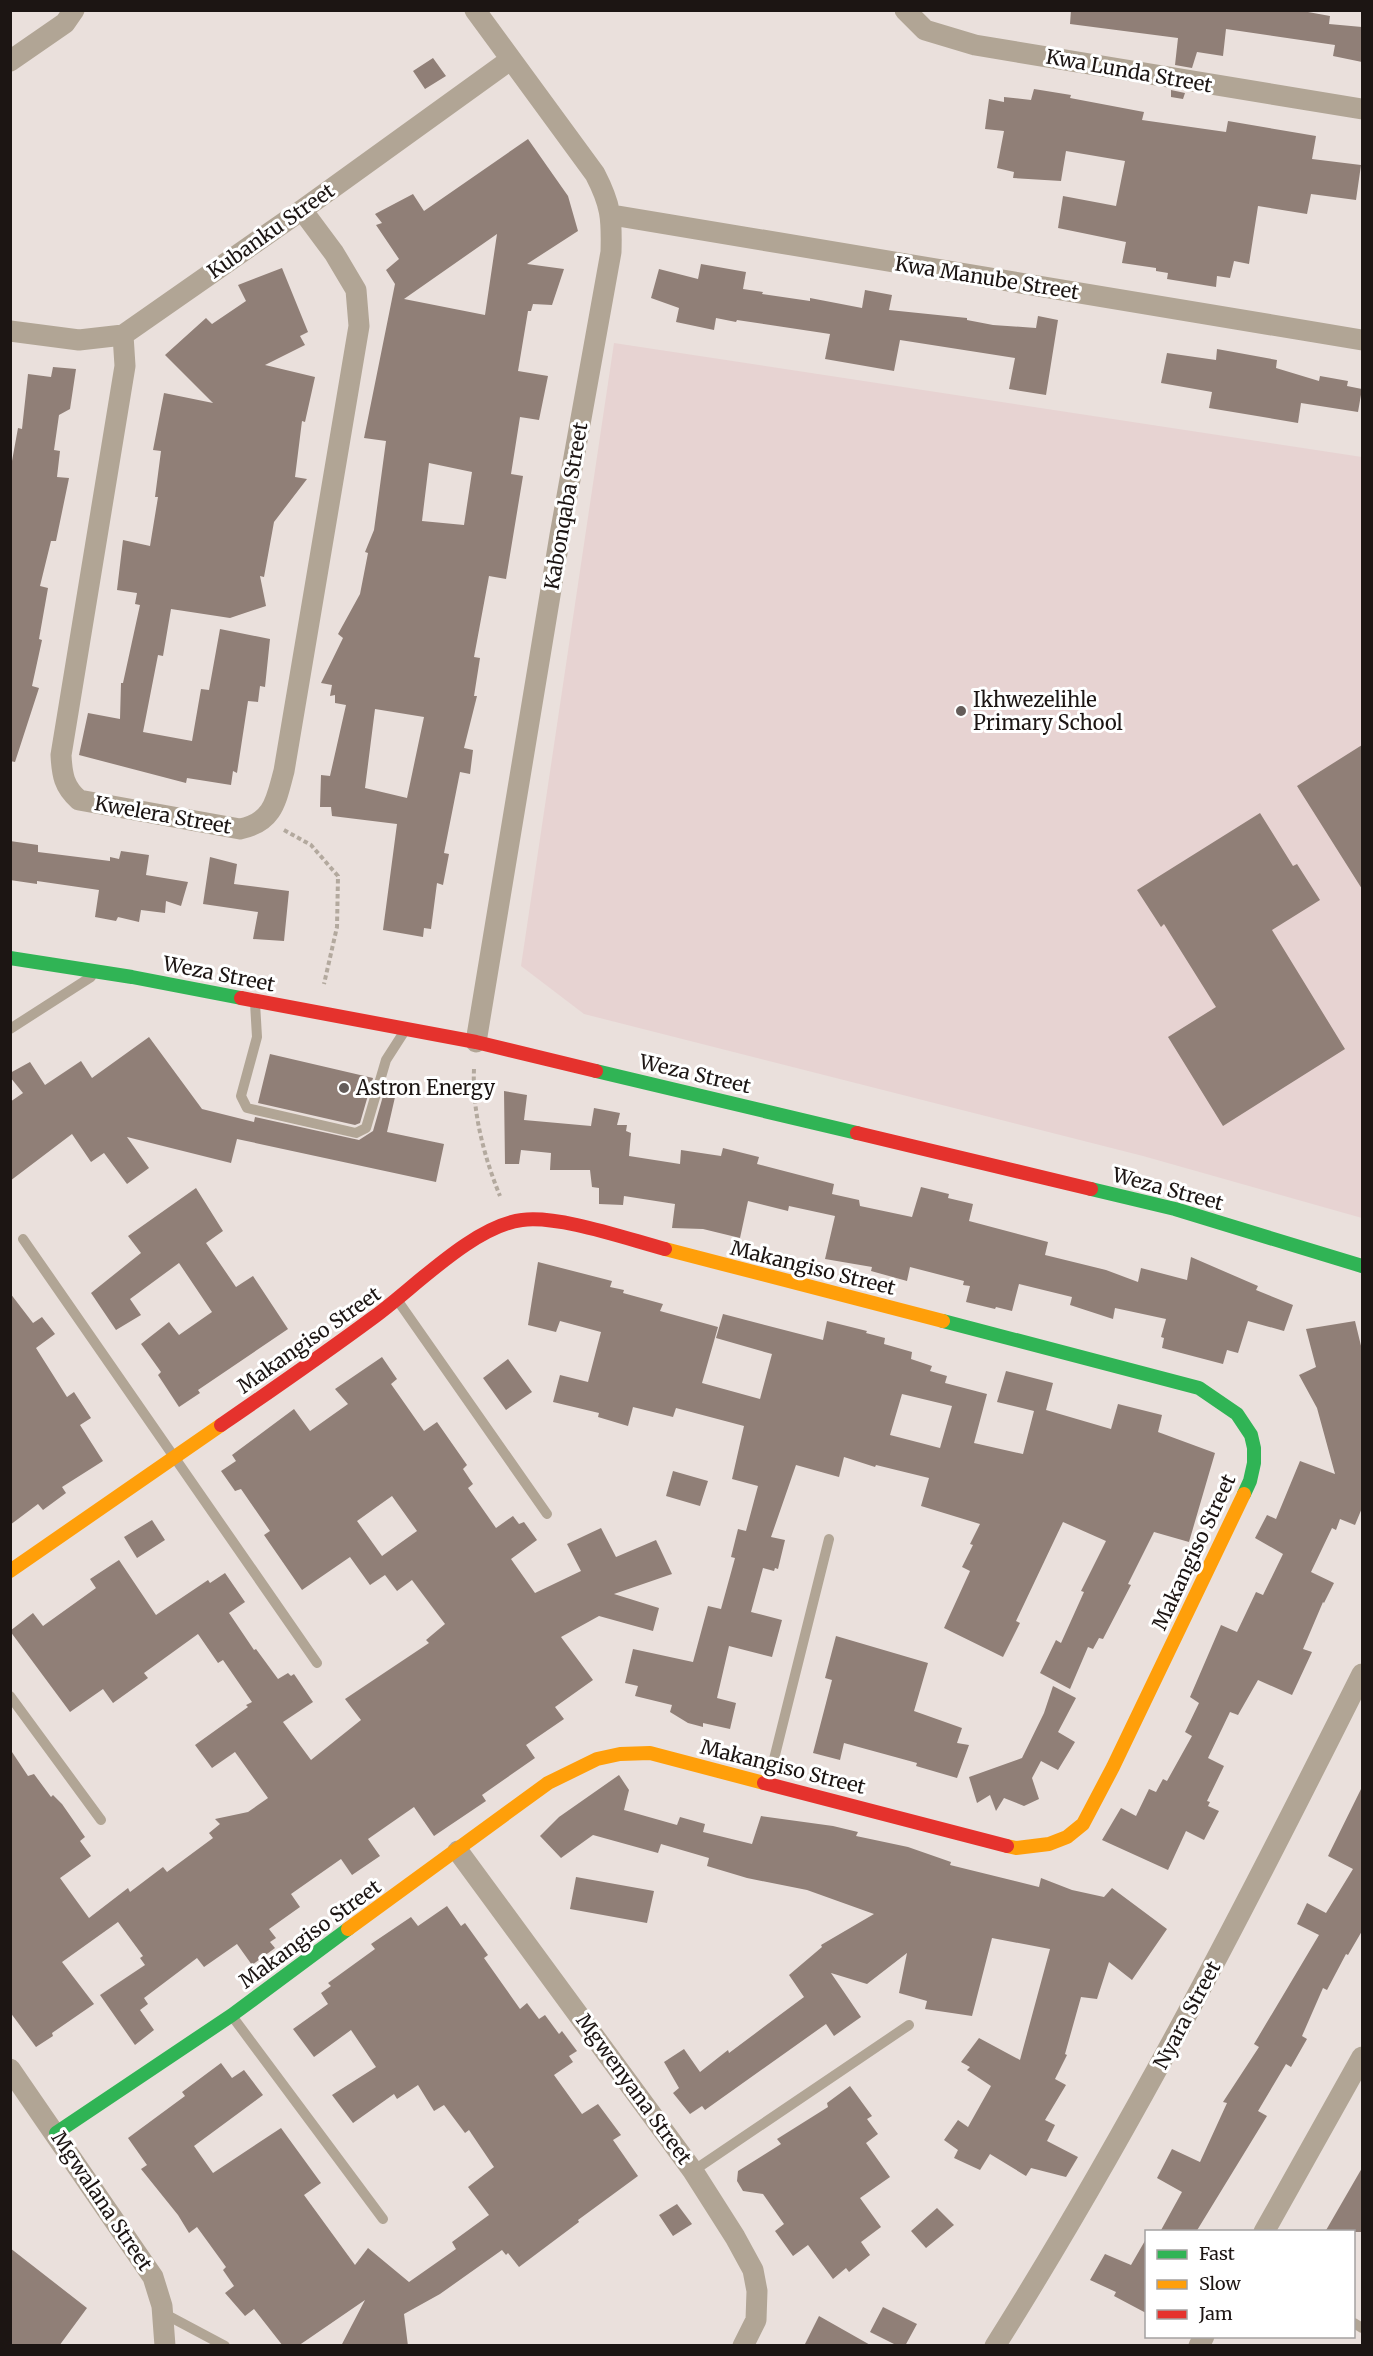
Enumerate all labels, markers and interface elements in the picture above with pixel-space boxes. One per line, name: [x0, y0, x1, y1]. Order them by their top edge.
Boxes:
street label: Kwa Lunda Street: [1044, 44, 1214, 97]
street label: Kubanku Street: [202, 177, 339, 284]
street label: Kwa Manube Street: [893, 251, 1081, 304]
street label: Kabonqaba Street: [538, 420, 593, 592]
place label: Ikhwezelihle Primary School: [973, 687, 1123, 735]
marker: Ikhwezelihle Primary School: [954, 704, 968, 718]
street label: Kwelera Street: [93, 790, 234, 839]
street label: Weza Street: [160, 950, 277, 997]
street label: Weza Street: [636, 1048, 753, 1099]
place label: Astron Energy: [355, 1075, 495, 1100]
marker: Astron Energy: [337, 1081, 351, 1095]
street label: Weza Street: [1109, 1161, 1226, 1215]
street label: Makangiso Street: [728, 1235, 898, 1300]
street label: Makangiso Street: [232, 1281, 385, 1398]
street label: Makangiso Street: [1146, 1470, 1241, 1634]
street label: Makangiso Street: [698, 1734, 868, 1799]
street label: Makangiso Street: [234, 1874, 386, 1993]
street label: Nyara Street: [1148, 1956, 1226, 2073]
street label: Mgwenyana Street: [571, 2008, 698, 2169]
street label: Mgwalana Street: [47, 2126, 158, 2275]
legend: [1145, 2230, 1355, 2338]
text: Fast: [1199, 2242, 1235, 2265]
text: Slow: [1199, 2272, 1242, 2295]
text: Jam: [1198, 2302, 1233, 2325]

